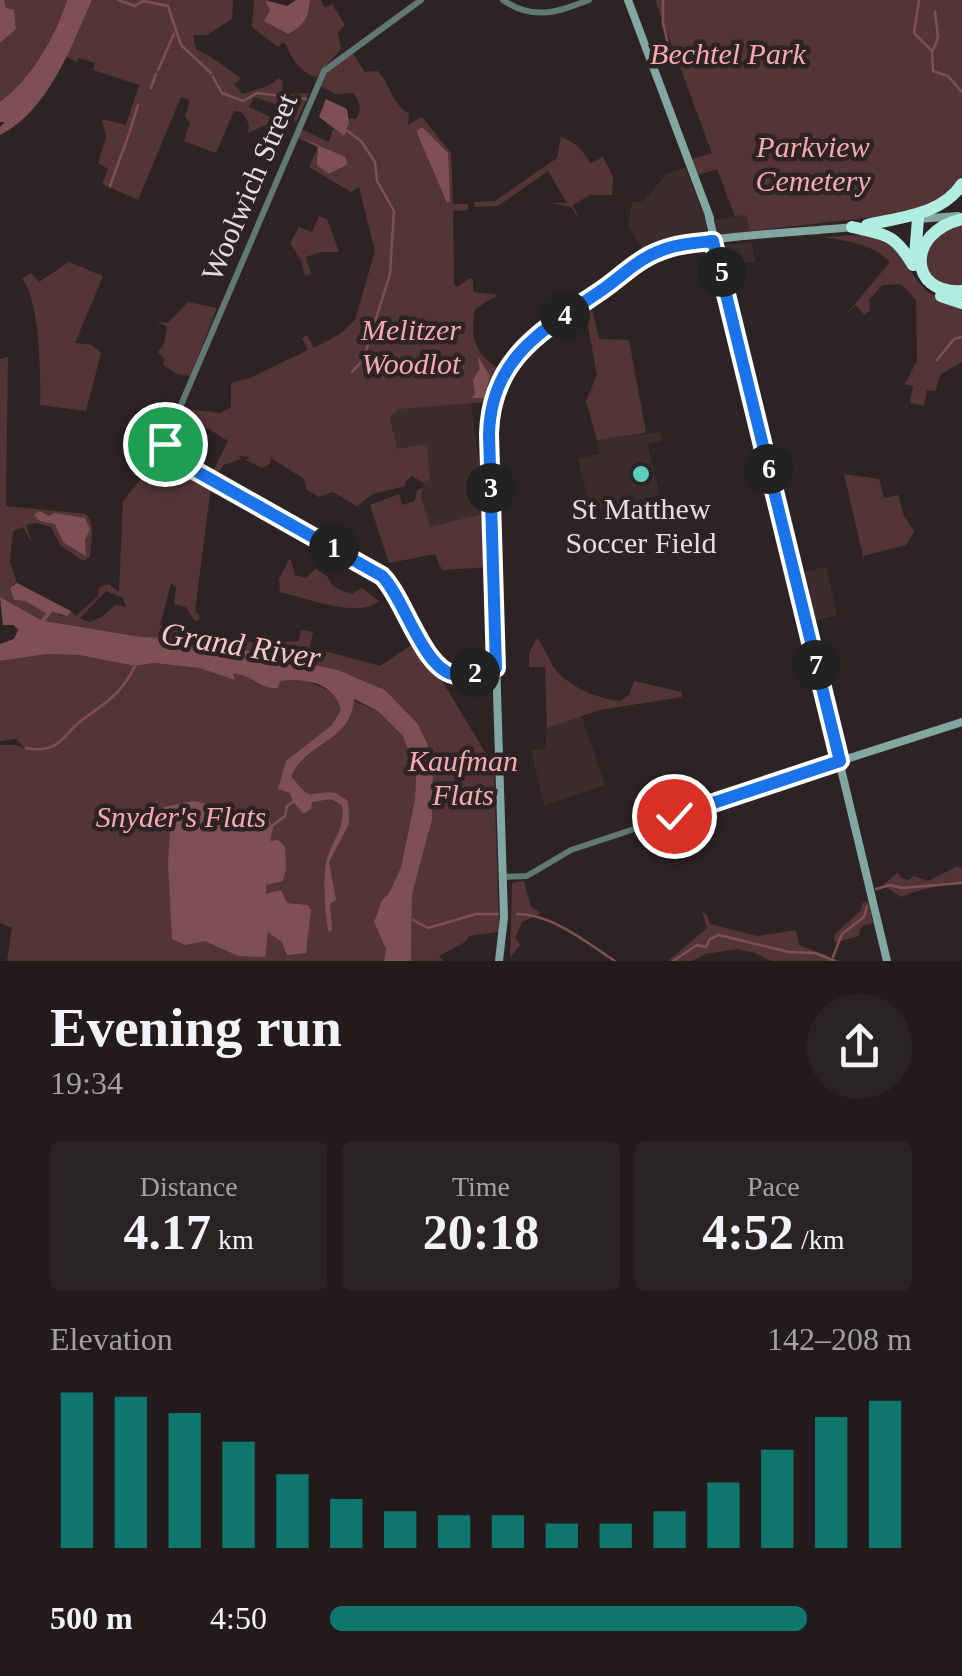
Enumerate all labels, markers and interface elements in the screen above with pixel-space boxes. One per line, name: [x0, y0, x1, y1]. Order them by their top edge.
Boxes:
park label: Bechtel Park: [650, 37, 807, 70]
street label: Woolwich Street: [195, 88, 304, 286]
park label: Parkview Cemetery: [755, 130, 871, 197]
pin: 5: [697, 247, 747, 297]
text: 5: [715, 256, 729, 287]
pin: 4: [540, 290, 590, 340]
text: 4: [558, 299, 572, 330]
park label: Melitzer Woodlot: [360, 313, 461, 380]
pin: [123, 402, 208, 487]
icon: arrive: [138, 417, 193, 472]
pin: 6: [744, 444, 794, 494]
text: 6: [762, 453, 776, 484]
pin: 3: [466, 463, 516, 513]
marker: St Matthew Soccer Field: [630, 463, 652, 485]
text: 3: [484, 472, 498, 503]
place label: St Matthew Soccer Field: [566, 492, 716, 559]
pin: 1: [309, 523, 359, 573]
text: 1: [327, 532, 341, 563]
water label: Grand River: [159, 615, 324, 675]
pin: 7: [791, 640, 841, 690]
pin: 2: [450, 648, 500, 698]
text: 7: [809, 649, 823, 680]
text: 2: [468, 657, 482, 688]
park label: Kaufman Flats: [407, 744, 518, 811]
pin: [632, 774, 717, 859]
icon: check: [647, 789, 702, 844]
park label: Snyder's Flats: [96, 800, 266, 833]
button: share: [807, 994, 912, 1099]
text: Evening run: [50, 997, 342, 1058]
text: 19:34: [50, 1065, 123, 1101]
text: Distance: [140, 1171, 238, 1202]
text: Time: [452, 1171, 510, 1202]
text: Pace: [747, 1171, 800, 1202]
text: 4.17: [124, 1204, 211, 1260]
text: 20:18: [423, 1204, 539, 1260]
text: 4:52: [702, 1204, 794, 1260]
text: km: [211, 1224, 254, 1255]
text: /km: [794, 1224, 844, 1255]
text: Elevation: [50, 1321, 173, 1357]
text: 142–208 m: [767, 1321, 912, 1357]
text: 500 m: [50, 1600, 133, 1636]
text: 4:50: [210, 1600, 267, 1636]

